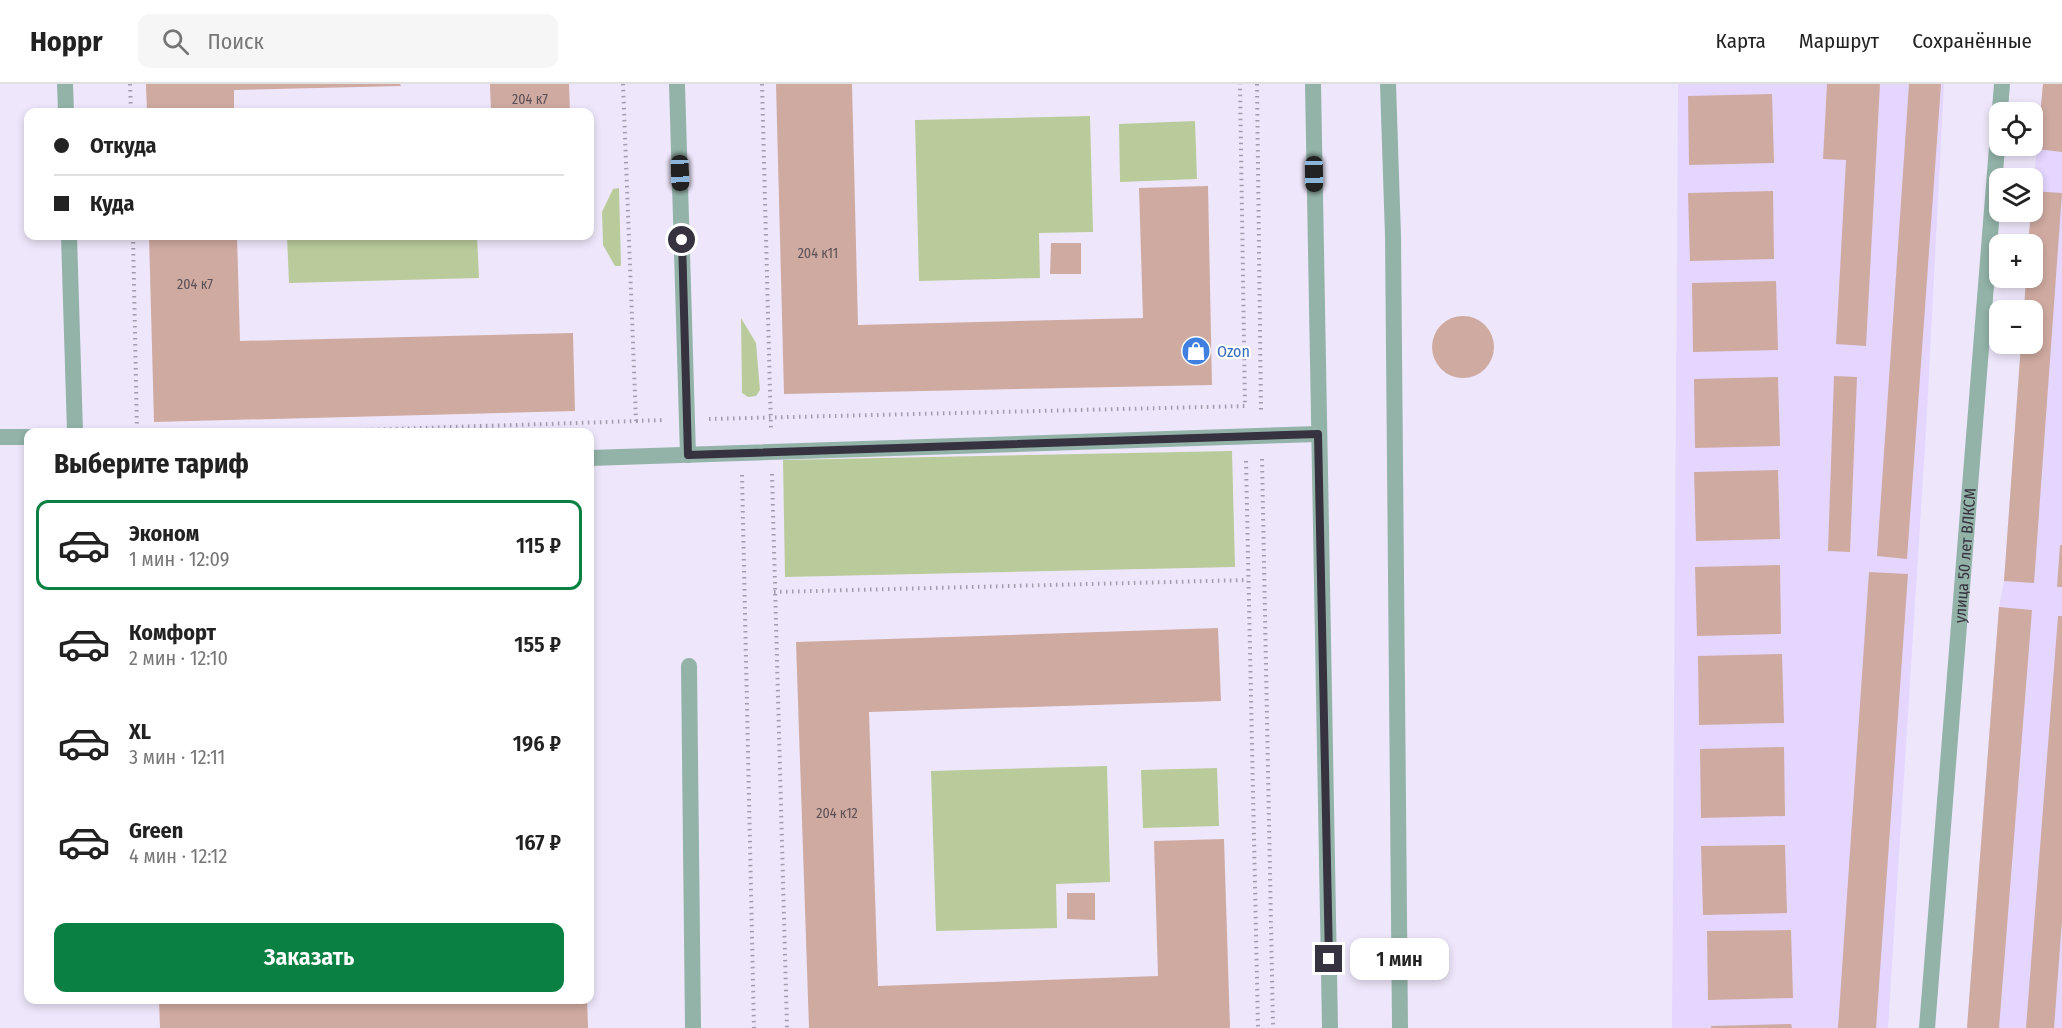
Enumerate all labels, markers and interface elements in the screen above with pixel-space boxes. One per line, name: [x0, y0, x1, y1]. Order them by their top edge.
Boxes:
search box: [138, 14, 558, 68]
text: Hoppr: [30, 25, 102, 58]
icon: search: [159, 25, 192, 58]
text: Поиск: [207, 28, 264, 55]
text: Карта: [1716, 28, 1766, 54]
text: Маршрут: [1799, 28, 1879, 54]
text: Сохранённые: [1912, 28, 2032, 54]
house number: 204 к7: [512, 91, 548, 108]
map controls: [1989, 102, 2043, 354]
button: locate: [1989, 102, 2043, 156]
text: Откуда: [90, 132, 157, 159]
car: [670, 155, 690, 191]
car: [1305, 156, 1323, 192]
button: layers: [1989, 168, 2043, 222]
text: Куда: [90, 190, 134, 217]
route start: [668, 226, 695, 253]
button: +: [1989, 234, 2043, 288]
house number: 204 к11: [798, 245, 838, 262]
house number: 204 к7: [177, 276, 213, 293]
button: −: [1989, 300, 2043, 354]
shop icon: Ozon: [1180, 335, 1212, 367]
place label: Ozon: [1217, 342, 1250, 361]
text: Выберите тариф: [54, 448, 249, 480]
street label: улица 50 лет ВЛКСМ: [1950, 487, 1980, 624]
icon: car: [57, 518, 111, 572]
text: Эконом: [129, 520, 199, 547]
text: 115 ₽: [516, 532, 561, 559]
text: 1 мин · 12:09: [129, 547, 230, 571]
icon: car: [57, 617, 111, 671]
text: Комфорт: [129, 619, 216, 646]
text: 155 ₽: [514, 631, 561, 658]
text: 2 мин · 12:10: [129, 646, 228, 670]
icon: car: [57, 716, 111, 770]
text: XL: [129, 718, 151, 745]
text: 196 ₽: [513, 730, 561, 757]
text: 3 мин · 12:11: [129, 745, 225, 769]
house number: 204 к12: [816, 805, 858, 822]
icon: car: [57, 815, 111, 869]
text: Green: [129, 817, 183, 844]
text: 167 ₽: [515, 829, 561, 856]
text: 4 мин · 12:12: [129, 844, 227, 868]
button: Заказать: [54, 923, 564, 992]
callout: 1 мин: [1350, 938, 1449, 980]
route end: [1315, 945, 1342, 972]
text: 1 мин: [1376, 947, 1423, 971]

